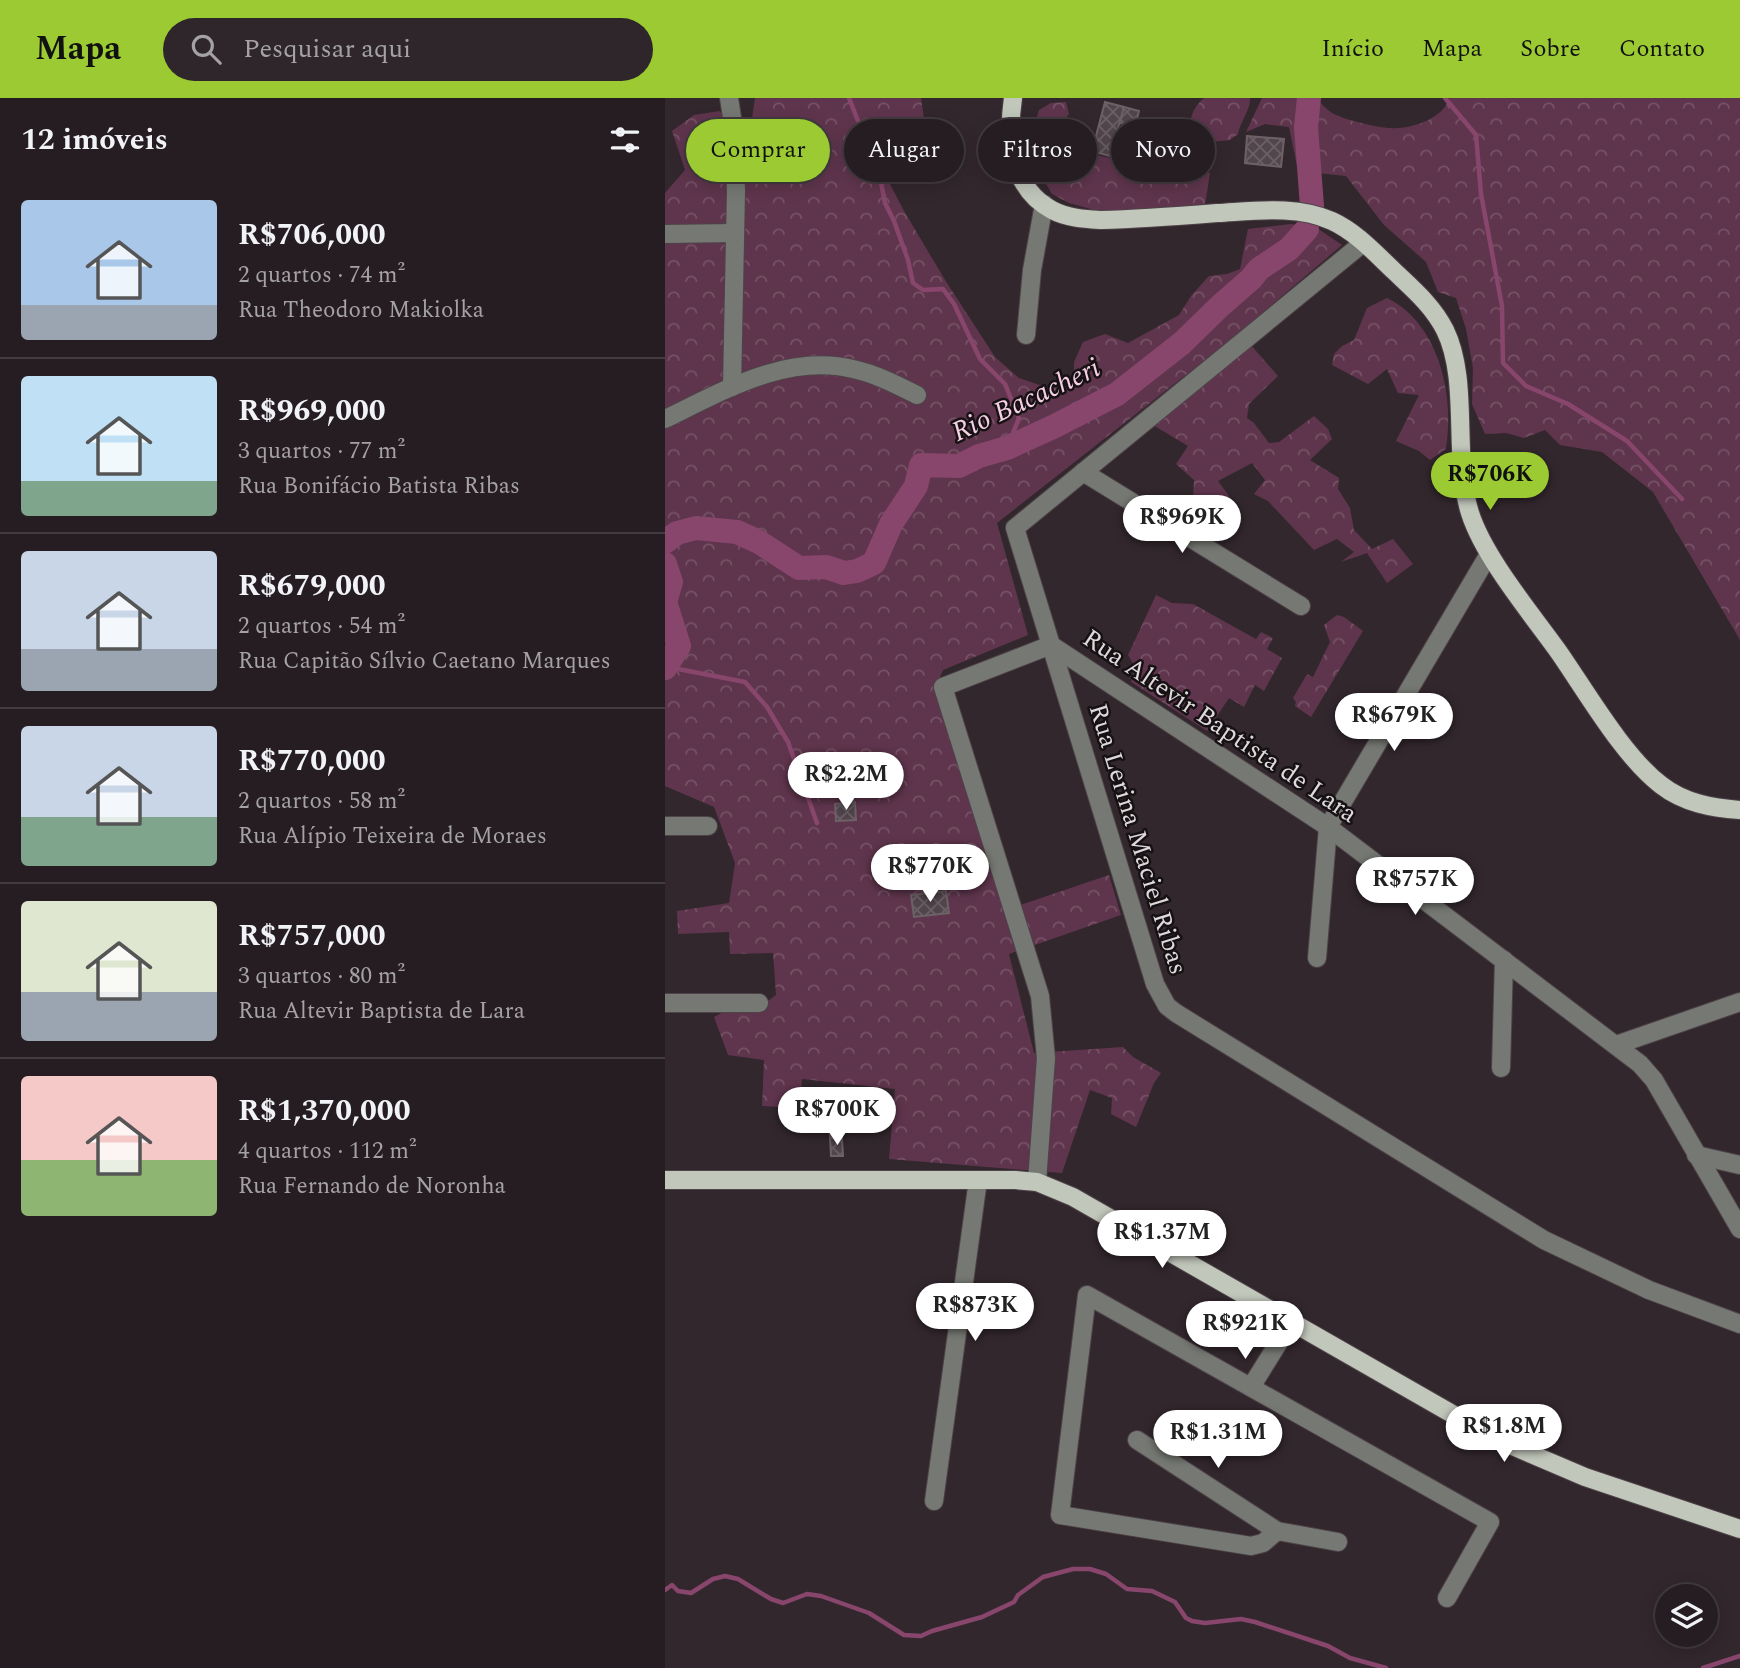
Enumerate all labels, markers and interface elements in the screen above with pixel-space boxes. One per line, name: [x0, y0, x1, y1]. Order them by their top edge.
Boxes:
search box: [163, 18, 653, 81]
text: Mapa: [35, 24, 121, 74]
text: Pesquisar aqui: [243, 29, 411, 69]
icon: search: [187, 30, 225, 68]
text: Início: [1321, 31, 1384, 67]
text: Mapa: [1422, 31, 1482, 67]
text: Sobre: [1520, 31, 1581, 67]
text: Contato: [1619, 31, 1705, 67]
text: 12 imóveis: [21, 117, 168, 163]
chip: Comprar: [686, 119, 830, 182]
chip: Alugar: [844, 119, 964, 182]
chip: Filtros: [978, 119, 1097, 182]
chip: Novo: [1111, 119, 1215, 182]
icon: filters: [606, 121, 644, 159]
text: R$706,000: [238, 212, 386, 258]
icon: home: [77, 228, 161, 312]
text: 2 quartos · 74 m²: [238, 258, 405, 293]
text: Rua Theodoro Makiolka: [238, 293, 484, 328]
water label: Rio Bacacheri: [945, 347, 1107, 453]
text: R$969,000: [238, 388, 386, 434]
icon: home: [77, 404, 161, 488]
text: 3 quartos · 77 m²: [238, 434, 405, 469]
pin: R$706K: [1433, 452, 1547, 512]
text: R$706K: [1447, 457, 1533, 492]
text: Rua Bonifácio Batista Ribas: [238, 469, 520, 504]
pin: R$969K: [1125, 496, 1239, 555]
text: R$969K: [1139, 500, 1225, 535]
text: R$679,000: [238, 563, 386, 609]
icon: home: [77, 579, 161, 663]
text: 2 quartos · 54 m²: [238, 609, 405, 644]
street label: Rua Altevir Baptista de Lara: [1074, 619, 1366, 833]
text: Rua Capitão Sílvio Caetano Marques: [238, 644, 611, 679]
pin: R$679K: [1337, 694, 1451, 753]
text: R$679K: [1351, 698, 1437, 733]
street label: Rua Lerina Maciel Ribas: [1078, 699, 1198, 979]
text: R$770,000: [238, 738, 386, 784]
pin: R$2.2M: [789, 752, 903, 812]
icon: home: [77, 754, 161, 838]
text: R$2.2M: [804, 757, 888, 792]
text: 2 quartos · 58 m²: [238, 784, 405, 819]
text: Rua Alípio Teixeira de Moraes: [238, 819, 547, 854]
pin: R$770K: [873, 844, 987, 904]
text: R$770K: [887, 849, 973, 884]
pin: R$757K: [1358, 858, 1472, 917]
text: R$757K: [1372, 862, 1458, 897]
text: R$757,000: [238, 913, 386, 959]
icon: home: [77, 929, 161, 1013]
text: 3 quartos · 80 m²: [238, 959, 405, 994]
text: Rua Altevir Baptista de Lara: [238, 994, 525, 1029]
text: R$1,370,000: [238, 1088, 411, 1134]
pin: R$700K: [780, 1088, 894, 1147]
text: R$700K: [794, 1092, 880, 1127]
icon: home: [77, 1104, 161, 1188]
text: 4 quartos · 112 m²: [238, 1134, 416, 1169]
text: Rua Fernando de Noronha: [238, 1169, 506, 1204]
pin: R$1.37M: [1097, 1210, 1227, 1270]
text: R$1.37M: [1113, 1215, 1211, 1250]
pin: R$873K: [918, 1284, 1032, 1343]
text: R$873K: [932, 1288, 1018, 1323]
pin: R$921K: [1188, 1302, 1302, 1361]
text: R$921K: [1202, 1306, 1288, 1341]
pin: R$1.8M: [1447, 1404, 1561, 1464]
text: R$1.8M: [1462, 1409, 1546, 1444]
pin: R$1.31M: [1153, 1410, 1283, 1470]
text: R$1.31M: [1169, 1415, 1267, 1450]
map controls: [1655, 1584, 1718, 1647]
button: layers: [1655, 1584, 1718, 1647]

